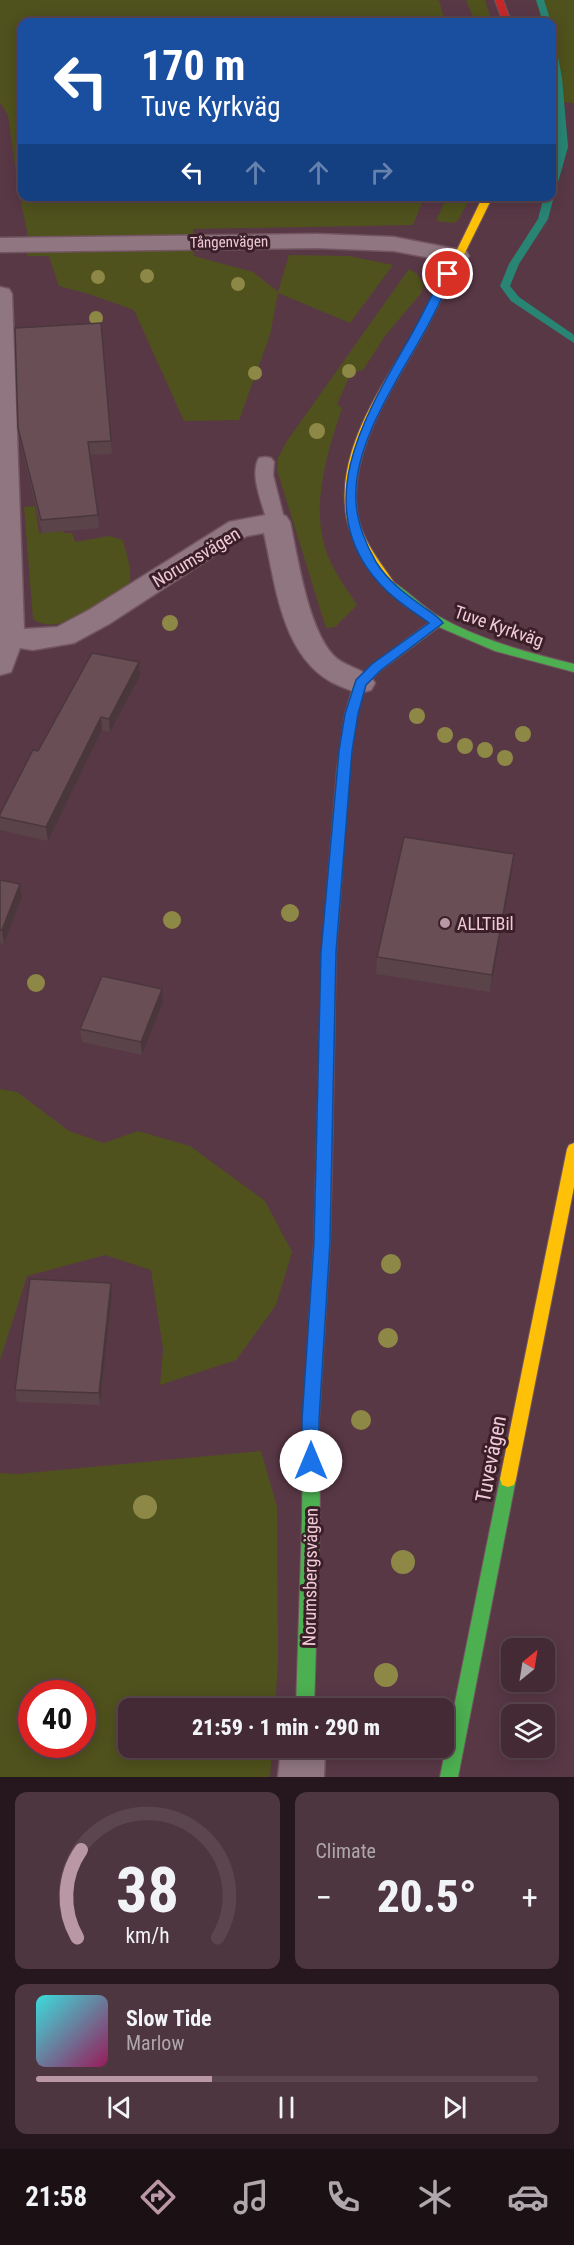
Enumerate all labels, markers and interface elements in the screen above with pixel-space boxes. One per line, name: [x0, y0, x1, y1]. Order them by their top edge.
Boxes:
text: 170 m: [141, 41, 246, 90]
icon: left: [42, 42, 120, 120]
text: Tuve Kyrkväg: [141, 91, 281, 123]
icon: left: [176, 156, 209, 189]
icon: ahead: [239, 156, 272, 189]
icon: ahead: [302, 156, 335, 189]
icon: right: [365, 156, 398, 189]
street label: Tångenvägen: [190, 232, 268, 252]
pin: [422, 248, 473, 299]
icon: arrive: [431, 257, 464, 290]
street label: Norumsvägen: [148, 523, 244, 591]
street label: Tuve Kyrkväg: [452, 601, 546, 651]
place label: ALLTiBil: [457, 913, 514, 934]
marker: ALLTiBil: [438, 916, 452, 930]
street label: Tuvevägen: [471, 1414, 511, 1504]
position arrow: [279, 1429, 343, 1493]
street label: Norumsbergsvägen: [298, 1508, 322, 1646]
north arrow: [501, 1638, 555, 1692]
map controls: [501, 1638, 555, 1758]
speed limit sign: 40: [18, 1680, 96, 1758]
button: layers: [501, 1704, 555, 1758]
text: 21:59 · 1 min · 290 m: [192, 1715, 380, 1740]
text: Climate: [316, 1839, 376, 1863]
text: 38: [116, 1854, 179, 1927]
text: 20.5°: [377, 1870, 477, 1923]
text: −: [316, 1878, 332, 1917]
text: +: [522, 1878, 538, 1917]
text: km/h: [125, 1923, 169, 1948]
text: Slow Tide: [126, 2006, 212, 2031]
text: Marlow: [126, 2031, 184, 2055]
icon: previous: [103, 2091, 136, 2124]
icon: pause: [270, 2091, 303, 2124]
icon: next: [438, 2091, 471, 2124]
icon: directions: [137, 2176, 179, 2218]
icon: music: [230, 2176, 272, 2218]
icon: phone: [322, 2176, 364, 2218]
icon: climate: [414, 2176, 456, 2218]
icon: car: [507, 2176, 549, 2218]
text: 21:58: [25, 2181, 87, 2213]

